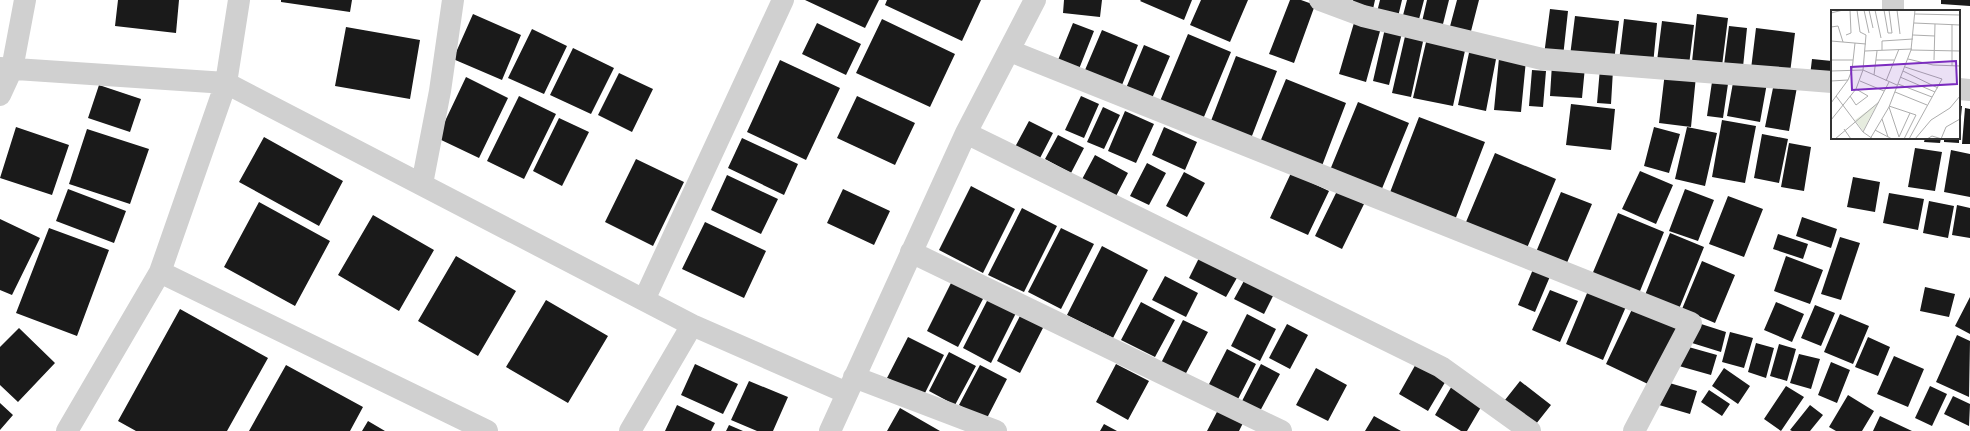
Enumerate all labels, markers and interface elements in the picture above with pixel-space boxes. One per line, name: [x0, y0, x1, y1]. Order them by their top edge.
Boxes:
inset map: [1831, 10, 1960, 139]

